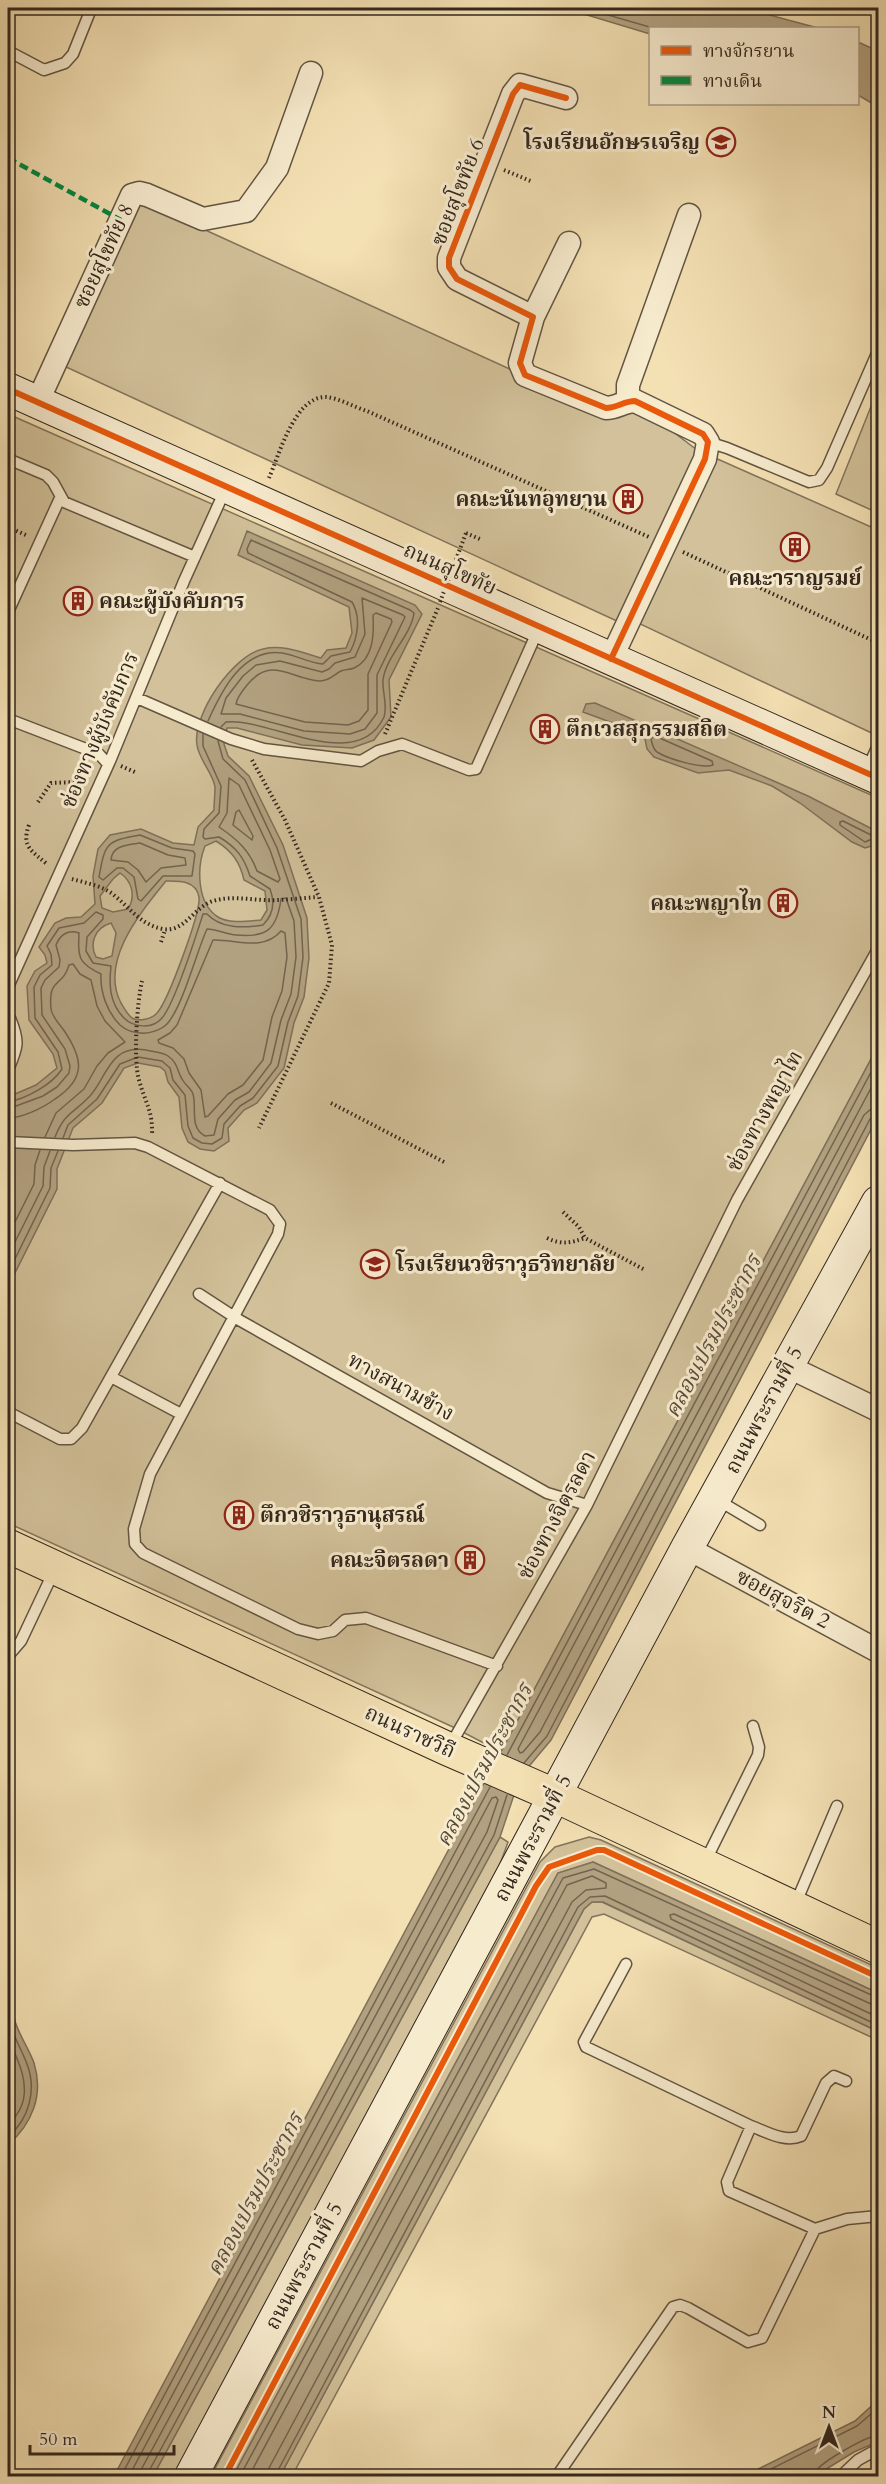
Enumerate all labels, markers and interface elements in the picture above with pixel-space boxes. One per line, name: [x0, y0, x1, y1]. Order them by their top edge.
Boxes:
legend: [649, 27, 859, 105]
text: ทางจักรยาน: [703, 39, 794, 64]
text: ทางเดิน: [703, 69, 762, 94]
school or university icon: โรงเรียนอักษรเจริญ: [705, 126, 737, 158]
place label: โรงเรียนอักษรเจริญ: [523, 127, 700, 157]
street label: ซอยสุโขทัย 6: [423, 134, 492, 250]
street label: ซอยสุโขทัย 8: [66, 198, 141, 313]
building icon: คณะนันทอุทยาน: [612, 483, 644, 515]
place label: คณะนันทอุทยาน: [455, 485, 607, 514]
building icon: คณะาราญรมย์: [779, 531, 811, 563]
street label: ถนนสุโขทัย: [399, 535, 502, 602]
place label: คณะาราญรมย์: [728, 564, 863, 593]
building icon: คณะผู้บังคับการ: [62, 585, 94, 617]
place label: คณะผู้บังคับการ: [99, 587, 245, 616]
street label: ช่องทางผู้บังคับการ: [54, 648, 146, 812]
building icon: ตึกเวสสุกรรมสถิต: [529, 713, 561, 745]
place label: ตึกเวสสุกรรมสถิต: [566, 715, 727, 744]
building icon: คณะพญาไท: [767, 887, 799, 919]
place label: คณะพญาไท: [650, 888, 762, 918]
street label: ช่องทางพญาไท: [719, 1045, 810, 1177]
water label: คลองเปรมประชากร: [657, 1247, 770, 1423]
school or university icon: โรงเรียนวชิราวุธวิทยาลัย: [359, 1248, 391, 1280]
place label: โรงเรียนวชิราวุธวิทยาลัย: [395, 1249, 615, 1279]
street label: ถนนพระรามที่ 5: [716, 1340, 810, 1479]
street label: ทางสนามข้าง: [343, 1346, 459, 1428]
street label: ช่องทางจิตรลดา: [511, 1446, 603, 1584]
building icon: ตึกวชิราวุธานุสรณ์: [223, 1499, 255, 1531]
place label: ตึกวชิราวุธานุสรณ์: [260, 1501, 425, 1530]
building icon: คณะจิตรลดา: [454, 1544, 486, 1576]
place label: คณะจิตรลดา: [330, 1546, 449, 1575]
street label: ซอยสุจริต 2: [731, 1562, 835, 1636]
water label: คลองเปรมประชากร: [428, 1676, 541, 1852]
street label: ถนนราชวิถี: [360, 1698, 460, 1766]
street label: ถนนพระรามที่ 5: [485, 1768, 579, 1907]
water label: คลองเปรมประชากร: [199, 2105, 312, 2281]
street label: ถนนพระรามที่ 5: [256, 2196, 350, 2335]
north arrow: [799, 2397, 859, 2457]
text: N: [822, 2402, 836, 2424]
scale bar: [30, 2418, 174, 2456]
text: 50 m: [39, 2427, 78, 2452]

